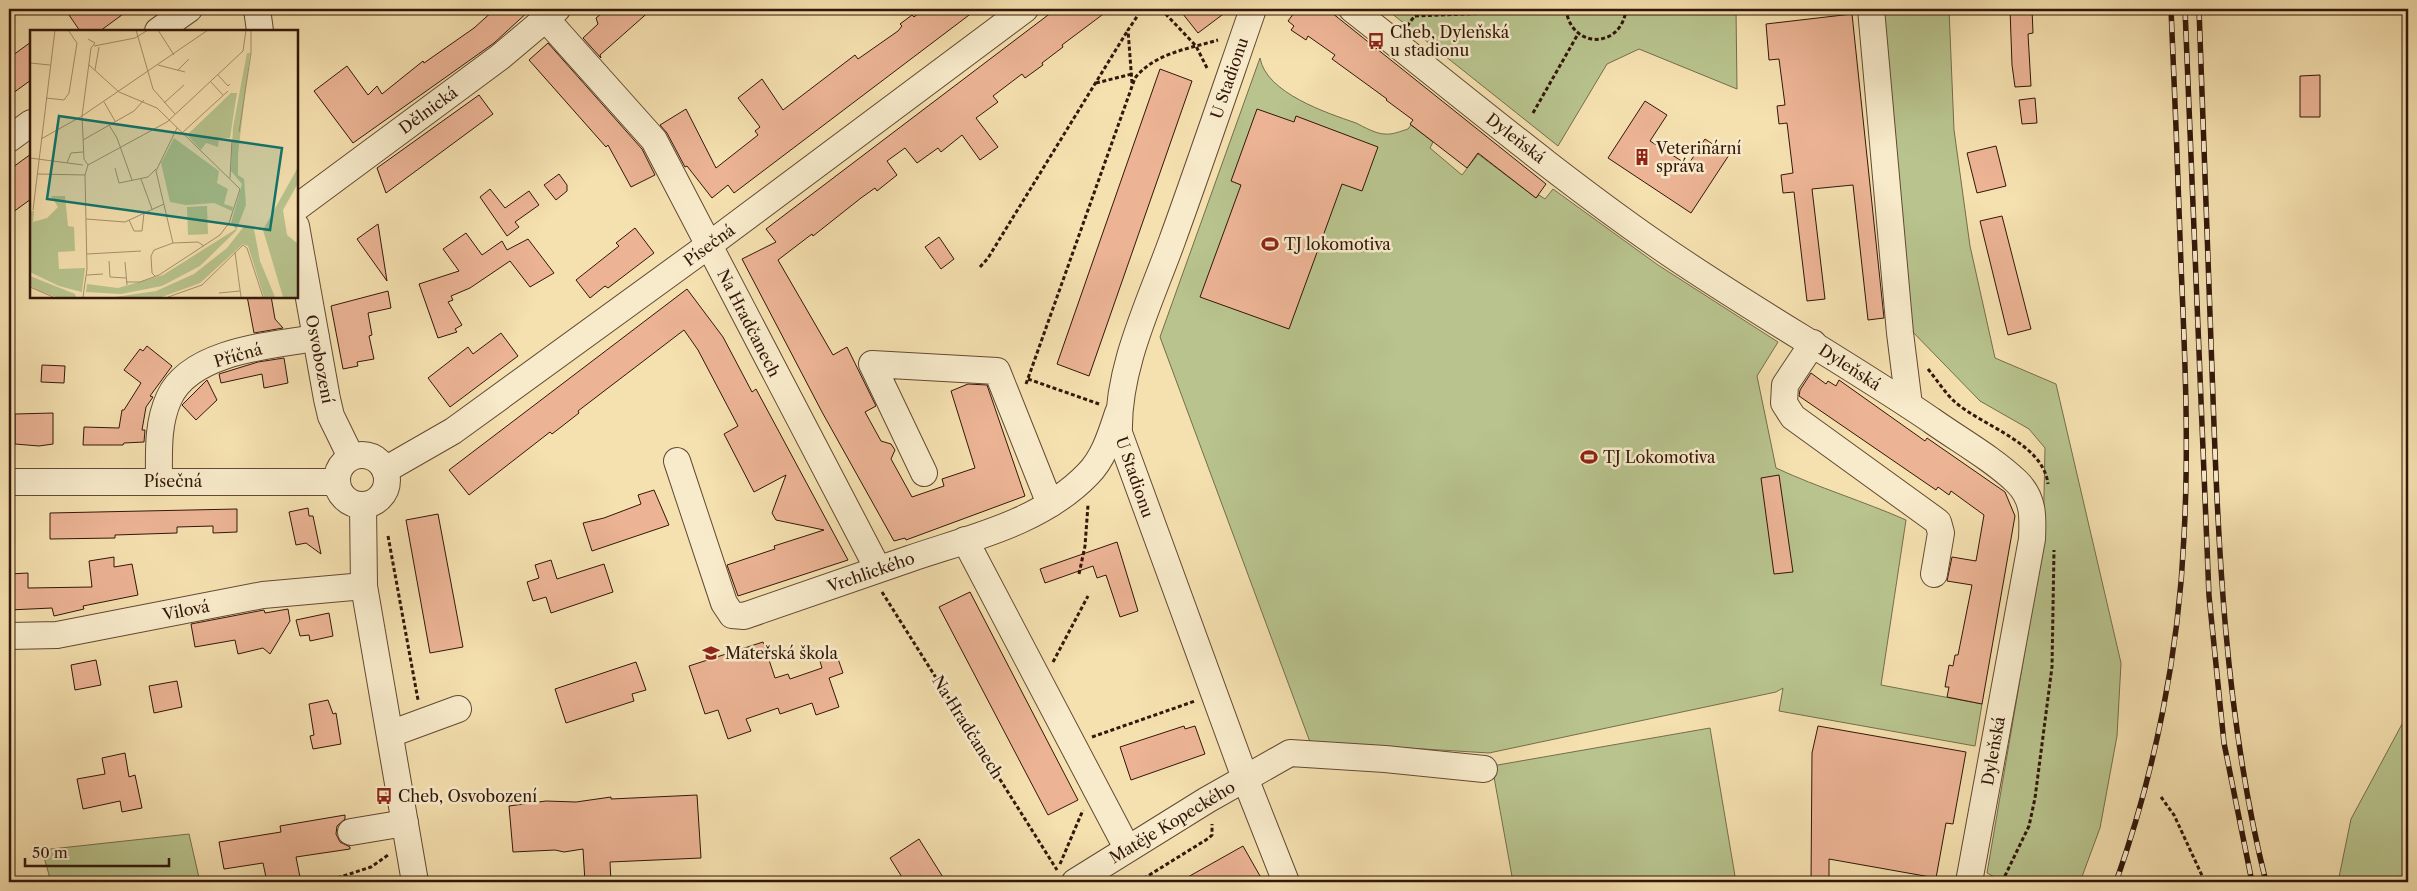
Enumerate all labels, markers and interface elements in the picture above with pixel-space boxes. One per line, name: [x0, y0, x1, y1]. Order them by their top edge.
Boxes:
place label: Cheb, Dyleňská u stadionu: [1390, 22, 1510, 60]
inset map: [30, 30, 298, 298]
bus stop icon: Cheb, Dyleňská u stadionu: [1366, 31, 1386, 51]
street label: U Stadionu: [1206, 35, 1252, 121]
street label: Dělnická: [395, 82, 462, 138]
street label: Dyleňská: [1482, 109, 1550, 168]
place label: Veterinární správa: [1655, 138, 1742, 176]
building icon: Veterinární správa: [1632, 147, 1652, 167]
street label: Písečná: [680, 219, 739, 270]
sports icon: TJ lokomotiva: [1260, 234, 1280, 254]
place label: TJ lokomotiva: [1284, 234, 1391, 254]
street label: Na Hradčanech: [713, 266, 785, 380]
street label: Osvobození: [302, 313, 338, 405]
street label: Příčná: [212, 338, 265, 371]
street label: Dyleňská: [1815, 340, 1885, 395]
street label: U Stadionu: [1112, 434, 1158, 520]
sports icon: TJ Lokomotiva: [1579, 447, 1599, 467]
place label: TJ Lokomotiva: [1603, 447, 1716, 467]
street label: Písečná: [144, 471, 203, 491]
street label: Vrchlického: [824, 548, 917, 597]
street label: Vilová: [160, 596, 212, 625]
school or university icon: Mateřská škola: [701, 643, 721, 663]
place label: Mateřská škola: [725, 643, 838, 663]
street label: Na Hradčanech: [928, 672, 1008, 782]
street label: Dyleňská: [1977, 714, 2009, 787]
street label: Matěje Kopeckého: [1105, 776, 1239, 867]
bus stop icon: Cheb, Osvobození: [374, 786, 394, 806]
place label: Cheb, Osvobození: [398, 786, 537, 806]
scale bar: [25, 836, 169, 868]
text: 50 m: [32, 843, 68, 862]

